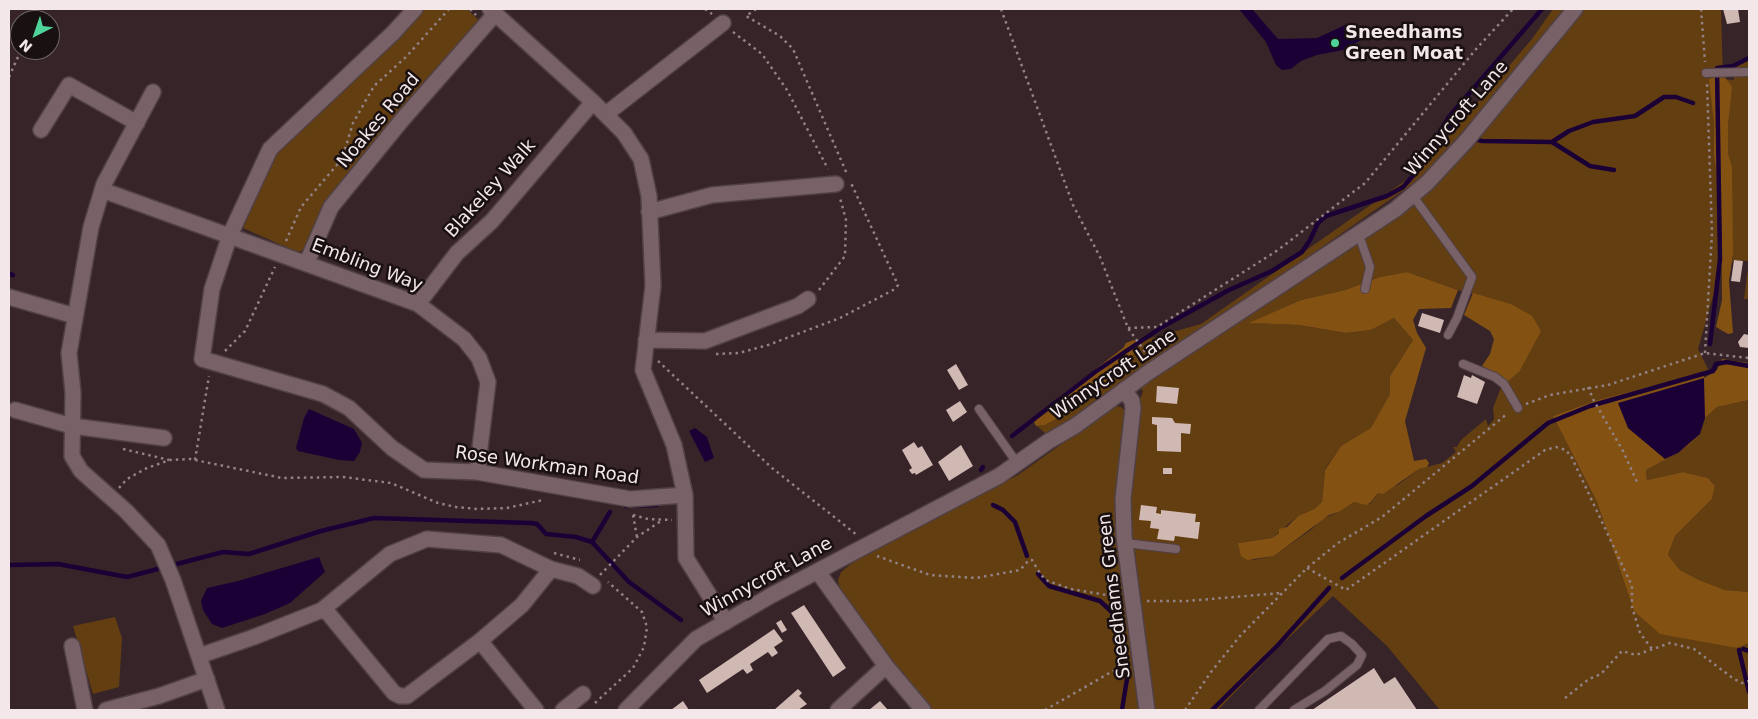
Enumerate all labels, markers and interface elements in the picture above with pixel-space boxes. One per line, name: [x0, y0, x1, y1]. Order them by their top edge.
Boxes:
north arrow: [10, 10, 60, 60]
place label: Sneedhams Green Moat: [1345, 22, 1463, 64]
text: N: [16, 36, 35, 55]
marker: Sneedhams Green Moat: [1329, 37, 1341, 49]
street label: Winnycroft Lane: [1401, 57, 1513, 181]
street label: Noakes Road: [333, 69, 425, 173]
street label: Blakeley Walk: [441, 135, 541, 243]
street label: Embling Way: [308, 235, 426, 297]
street label: Winnycroft Lane: [1047, 325, 1181, 425]
street label: Rose Workman Road: [454, 442, 640, 490]
street label: Sneedhams Green: [1094, 512, 1136, 680]
street label: Winnycroft Lane: [698, 533, 836, 623]

